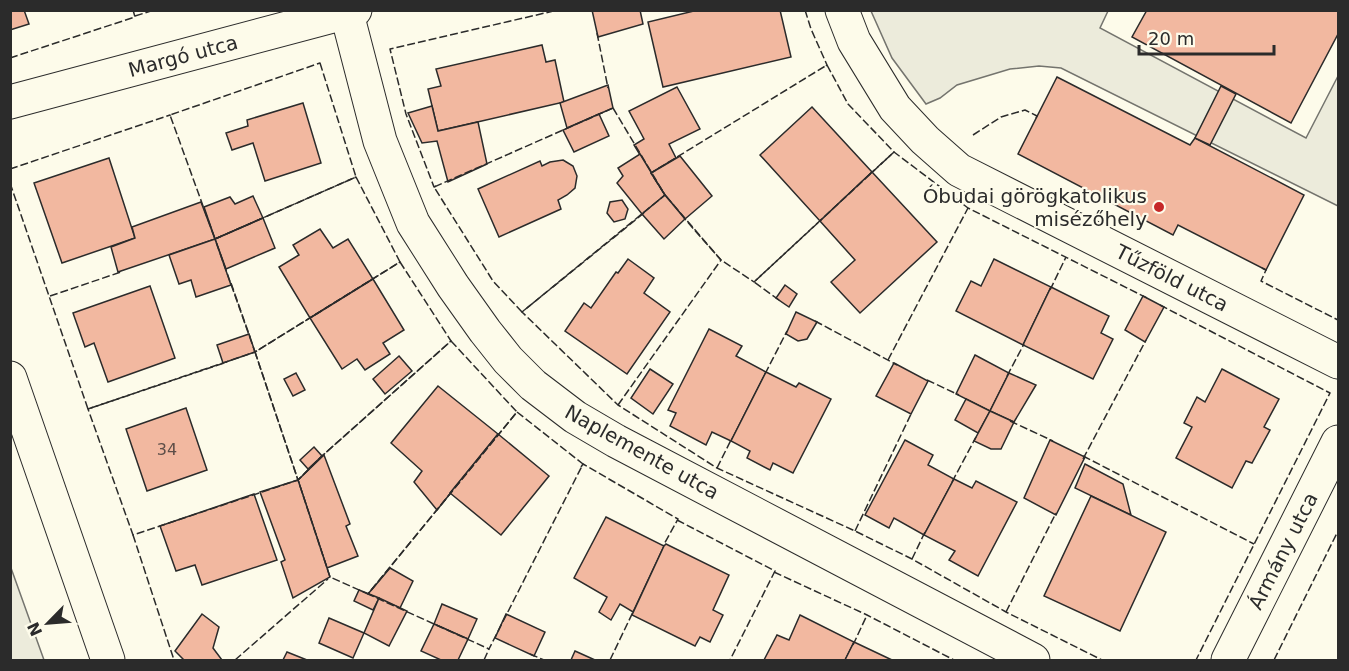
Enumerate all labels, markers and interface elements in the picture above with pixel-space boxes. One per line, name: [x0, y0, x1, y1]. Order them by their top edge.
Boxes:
scale bar: [1139, 18, 1274, 56]
text: 20 m: [1148, 28, 1194, 49]
street label: Margó utca: [126, 30, 240, 82]
place label: Óbudai görögkatolikus misézőhely: [923, 184, 1147, 231]
marker: Óbudai görögkatolikus misézőhely: [1152, 200, 1166, 214]
street label: Tűzföld utca: [1111, 239, 1232, 317]
street label: Naplemente utca: [561, 400, 723, 504]
house number: 34: [157, 440, 177, 459]
street label: Ármány utca: [1243, 489, 1323, 613]
north arrow: [18, 593, 78, 653]
text: N: [23, 619, 46, 639]

